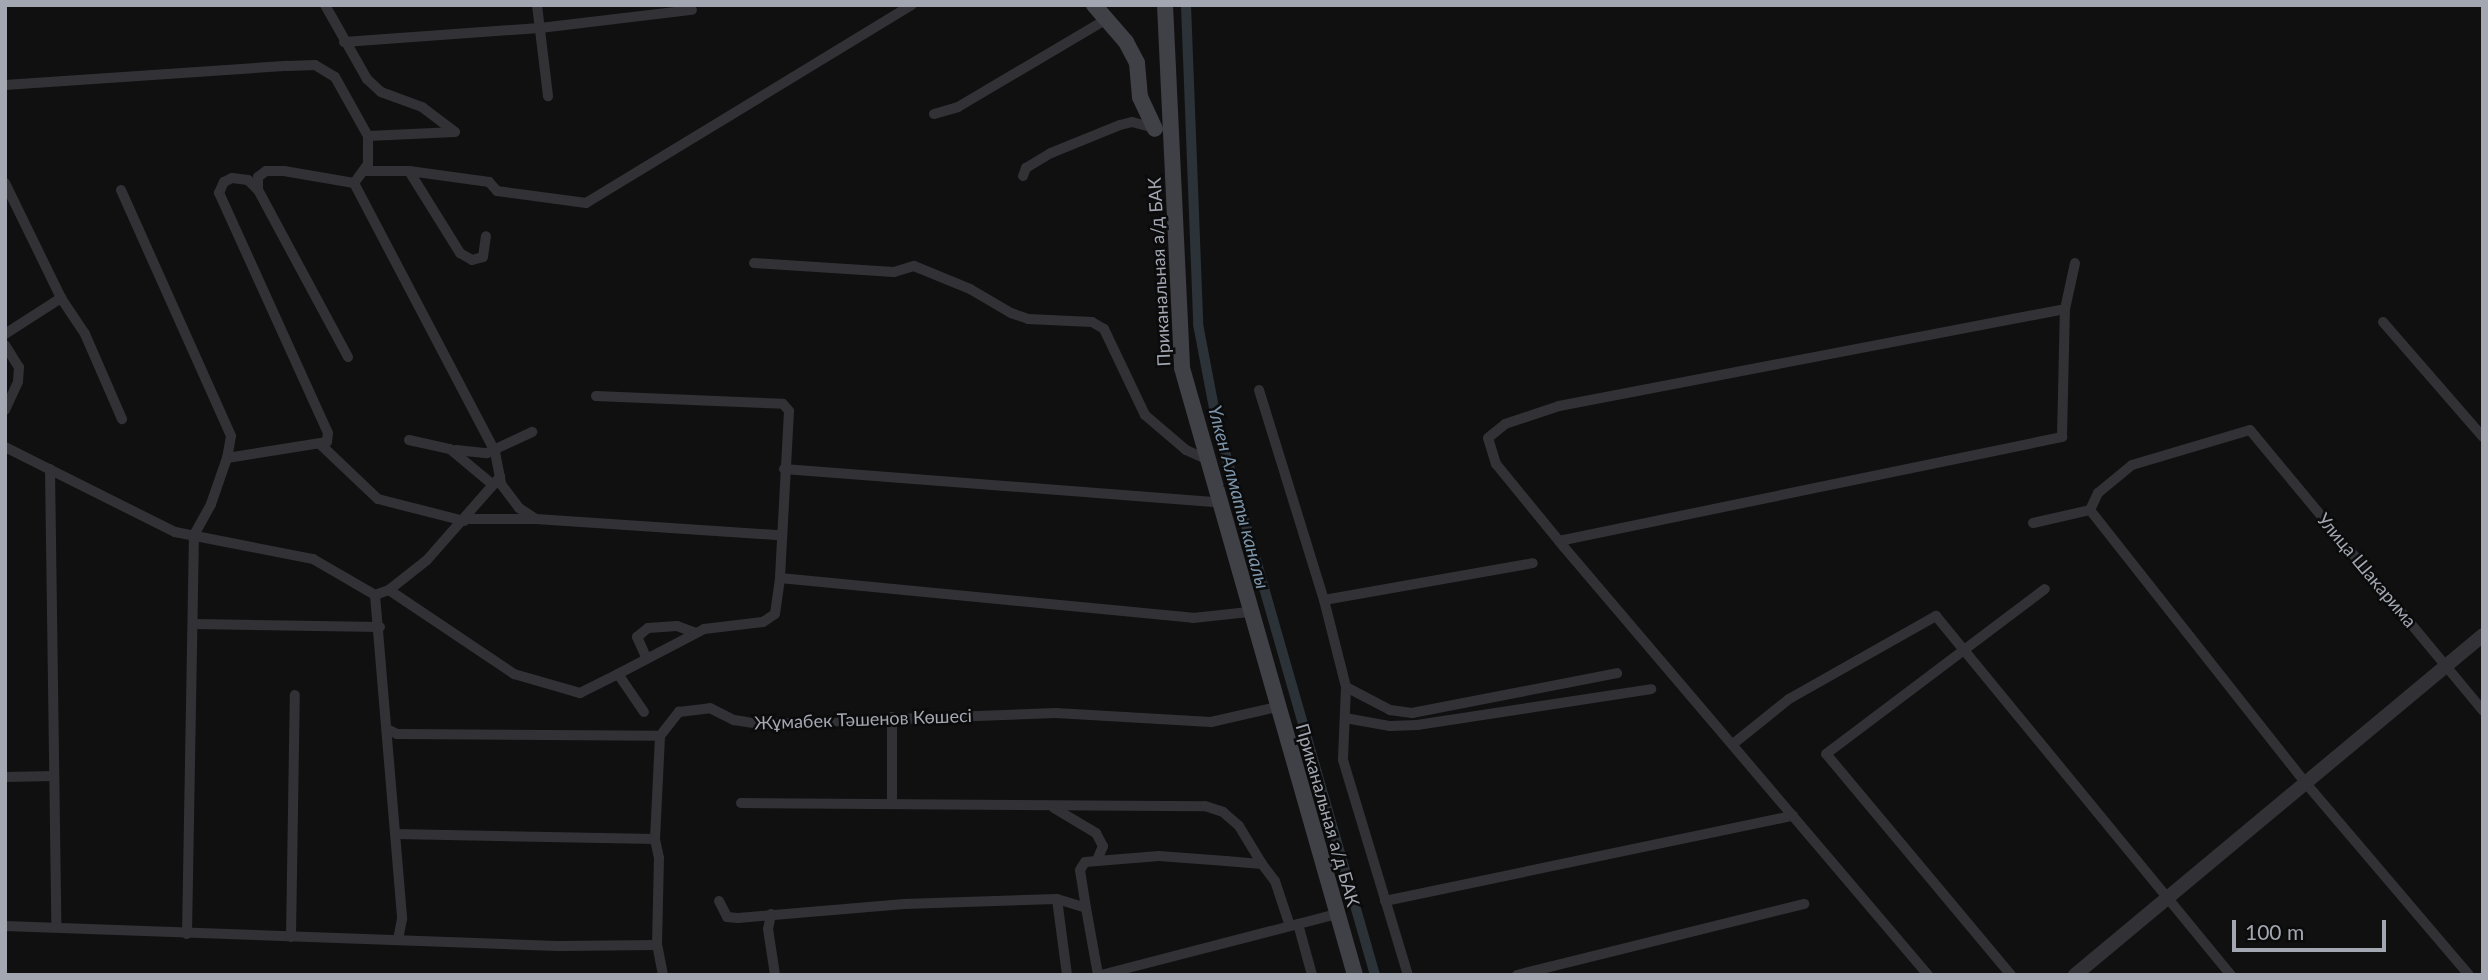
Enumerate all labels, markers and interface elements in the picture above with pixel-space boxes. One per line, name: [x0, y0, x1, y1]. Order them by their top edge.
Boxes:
street label: Приканальная а/д БАК: [1143, 177, 1175, 367]
water label: Үлкен Алматы каналы: [1204, 403, 1274, 591]
street label: Улица Шакарима: [2313, 508, 2421, 632]
street label: Жұмабек Тәшенов Көшесі: [754, 704, 972, 734]
street label: Приканальная а/д БАК: [1292, 721, 1364, 909]
scale bar: [2236, 906, 2390, 950]
text: 100 m: [2245, 919, 2304, 944]

